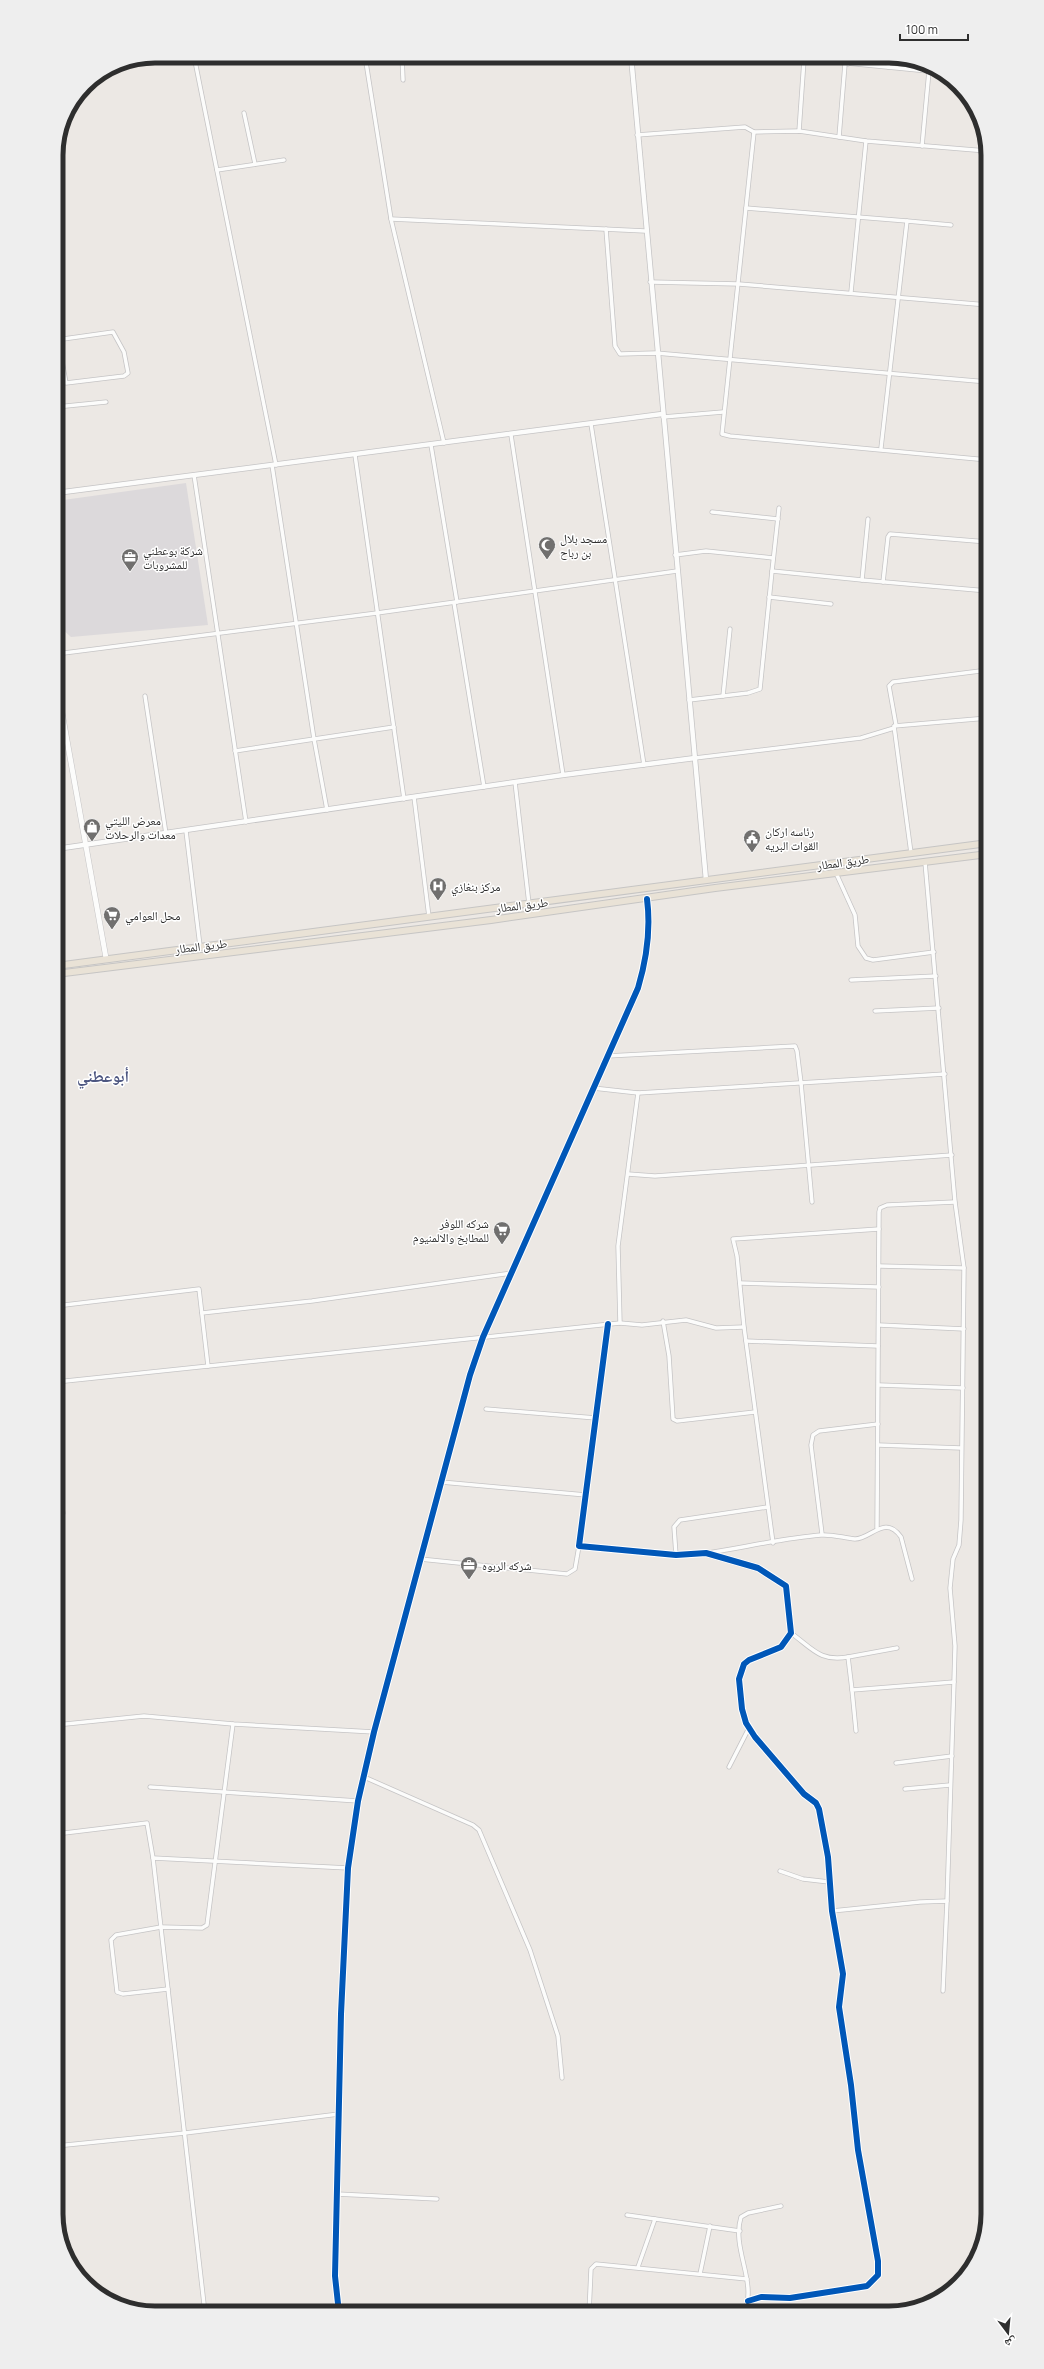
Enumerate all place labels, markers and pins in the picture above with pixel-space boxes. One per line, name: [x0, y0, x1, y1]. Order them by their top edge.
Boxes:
place label: مسجد بلال بن رباح: [560, 530, 607, 561]
mosque icon: مسجد بلال بن رباح: [537, 535, 557, 560]
place label: شركة بوعطني للمشروبات: [143, 542, 203, 573]
office icon: شركة بوعطني للمشروبات: [120, 547, 140, 572]
place label: معرض الليتي معدات والرحلات: [105, 812, 176, 843]
shop icon: معرض الليتي معدات والرحلات: [82, 817, 102, 842]
place label: رئاسه اركان القوات البريه: [765, 823, 819, 854]
public building icon: رئاسه اركان القوات البريه: [742, 828, 762, 853]
hospital icon: مركز بنغازي: [428, 876, 448, 901]
place label: مركز بنغازي: [451, 878, 500, 897]
supermarket icon: محل العوامي: [102, 905, 122, 930]
place label: محل العوامي: [125, 907, 181, 926]
place label: شركه اللوفر للمطابخ والالمنيوم: [413, 1215, 489, 1246]
supermarket icon: شركه اللوفر للمطابخ والالمنيوم: [492, 1220, 512, 1245]
office icon: شركه الربوه: [459, 1555, 479, 1580]
place label: شركه الربوه: [482, 1557, 532, 1574]

